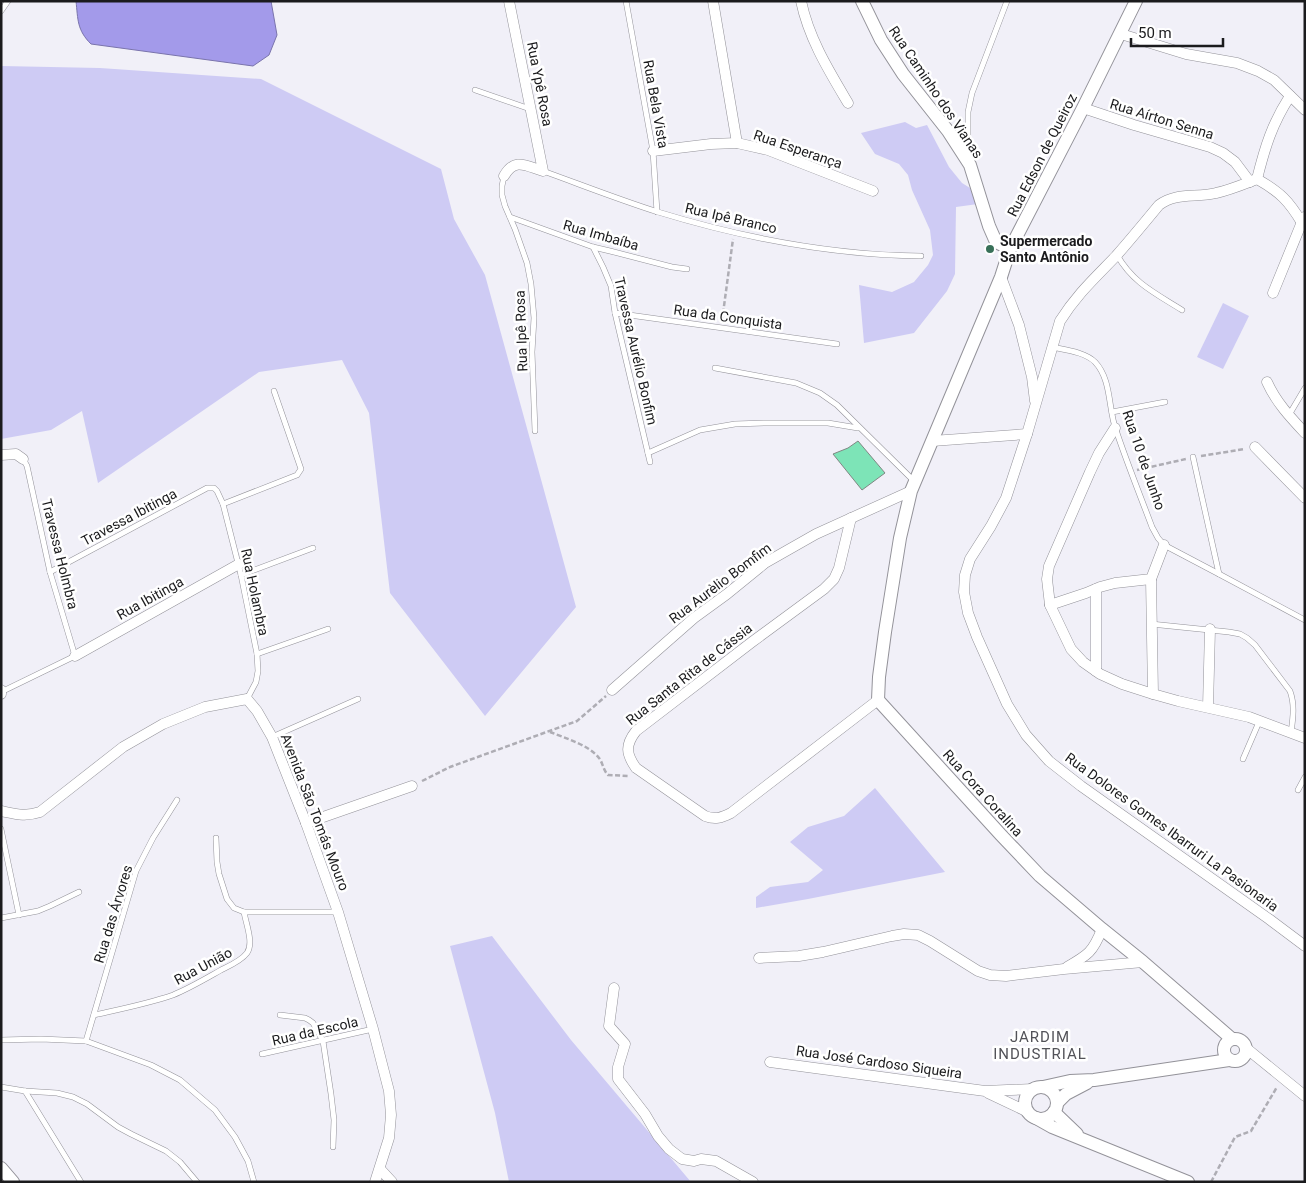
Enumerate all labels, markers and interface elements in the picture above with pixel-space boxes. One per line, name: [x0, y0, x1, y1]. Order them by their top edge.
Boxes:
scale bar: [1131, 15, 1224, 47]
street label: Rua Caminho dos Vianas: [886, 23, 986, 161]
text: 50 m: [1138, 24, 1172, 42]
street label: Rua Ypê Rosa: [524, 40, 556, 128]
street label: Rua Bela Vista: [640, 58, 672, 150]
street label: Rua Edson de Queiroz: [1004, 91, 1080, 219]
street label: Rua Aírton Senna: [1108, 96, 1216, 142]
street label: Rua Esperança: [752, 126, 844, 172]
street label: Rua Ipê Branco: [683, 200, 779, 236]
street label: Rua Imbaíba: [561, 217, 641, 253]
place label: Supermercado Santo Antônio: [1000, 233, 1092, 265]
marker: Supermercado Santo Antônio: [984, 243, 996, 255]
street label: Travessa Aurélio Bonfim: [611, 276, 661, 426]
street label: Rua Ipê Rosa: [512, 290, 530, 372]
street label: Rua da Conquista: [673, 301, 783, 333]
street label: Rua 10 de Junho: [1119, 408, 1169, 512]
street label: Travessa Ibitinga: [79, 485, 179, 549]
street label: Travessa Holmbra: [39, 497, 81, 611]
street label: Rua Aurèlio Bomfim: [666, 539, 774, 627]
street label: Rua Holambra: [238, 547, 272, 637]
street label: Rua Ibitinga: [114, 573, 186, 623]
street label: Rua Santa Rita de Cássia: [623, 620, 755, 728]
street label: Avenida São Tomás Mouro: [278, 731, 352, 893]
street label: Rua Cora Coralina: [940, 746, 1026, 840]
street label: Rua Dolores Gomes Ibarruri La Pasionaria: [1062, 749, 1282, 915]
street label: Rua das Árvores: [90, 863, 135, 965]
street label: Rua União: [171, 944, 235, 988]
street label: Rua da Escola: [270, 1013, 360, 1049]
district label: JARDIM INDUSTRIAL: [993, 1028, 1087, 1063]
street label: Rua José Cardoso Siqueira: [795, 1042, 963, 1082]

